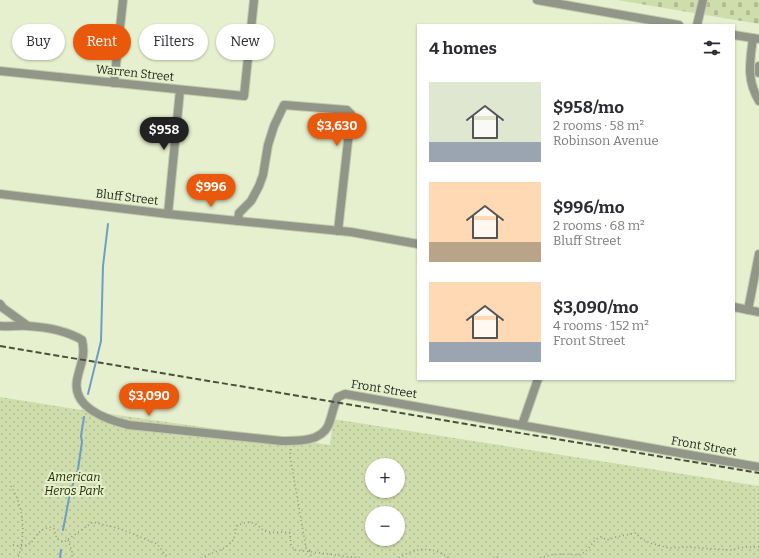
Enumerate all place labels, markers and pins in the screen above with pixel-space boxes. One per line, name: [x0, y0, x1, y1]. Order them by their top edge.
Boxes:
pin: $3,630: [304, 113, 370, 147]
pin: $958: [140, 117, 188, 151]
pin: $996: [187, 174, 235, 208]
pin: $3,090: [116, 383, 182, 417]

